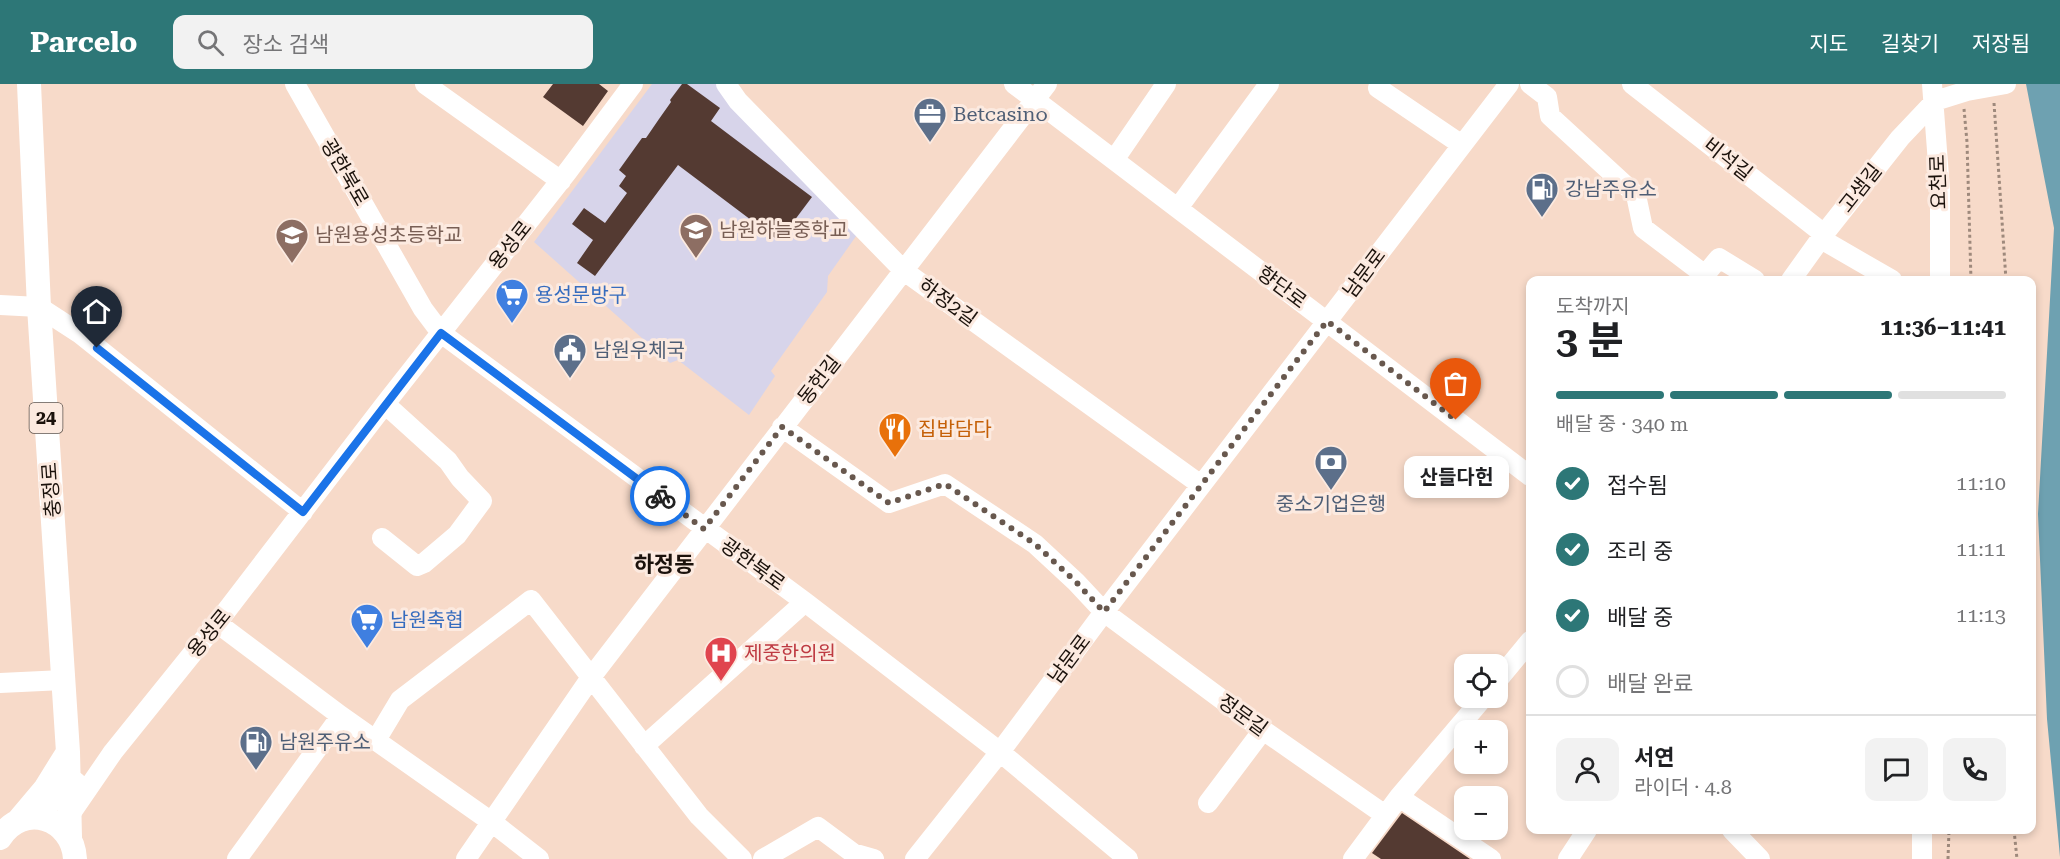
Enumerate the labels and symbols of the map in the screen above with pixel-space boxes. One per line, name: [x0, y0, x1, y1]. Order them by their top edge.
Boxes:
office icon: Betcasino: [912, 96, 948, 143]
place label: Betcasino: [953, 102, 1048, 126]
street label: 비석길: [1699, 133, 1757, 185]
street label: 광한북로: [316, 134, 374, 210]
street label: 요천로: [1925, 154, 1951, 210]
street label: 고샘길: [1834, 159, 1886, 217]
fuel station icon: 강남주유소: [1524, 171, 1560, 218]
place label: 강남주유소: [1565, 177, 1657, 201]
school or university icon: 남원하늘중학교: [678, 212, 714, 259]
street label: 용성로: [484, 216, 536, 274]
school or university icon: 남원용성초등학교: [274, 217, 310, 264]
place label: 남원하늘중학교: [719, 218, 848, 242]
place label: 남원용성초등학교: [315, 223, 462, 247]
street label: 남문로: [1338, 244, 1390, 302]
street label: 향단로: [1253, 261, 1311, 313]
street label: 하정2길: [914, 273, 982, 331]
supermarket icon: 용성문방구: [494, 277, 530, 324]
place label: 용성문방구: [535, 283, 627, 307]
pin: [71, 286, 122, 348]
public building icon: 남원우체국: [552, 332, 588, 379]
place label: 남원우체국: [593, 338, 685, 362]
street label: 동헌길: [793, 351, 845, 409]
pin: [1430, 358, 1481, 420]
road number: 24: [30, 403, 63, 433]
restaurant icon: 집밥담다: [877, 411, 913, 458]
place label: 집밥담다: [918, 417, 992, 441]
bank icon: 중소기업은행: [1313, 444, 1349, 491]
callout: 산들다헌: [1404, 456, 1508, 498]
street label: 충정로: [37, 462, 65, 518]
courier: [630, 466, 690, 526]
place label: 중소기업은행: [1276, 492, 1386, 516]
street label: 광한북로: [716, 533, 790, 595]
district label: 하정동: [634, 552, 694, 577]
supermarket icon: 남원축협: [349, 602, 385, 649]
street label: 용성로: [182, 604, 236, 662]
place label: 남원축협: [390, 608, 464, 632]
street label: 남문로: [1043, 630, 1095, 688]
hospital icon: 제중한의원: [703, 635, 739, 682]
place label: 제중한의원: [744, 641, 836, 665]
street label: 정문길: [1214, 689, 1272, 741]
fuel station icon: 남원주유소: [238, 724, 274, 771]
place label: 남원주유소: [279, 730, 371, 754]

